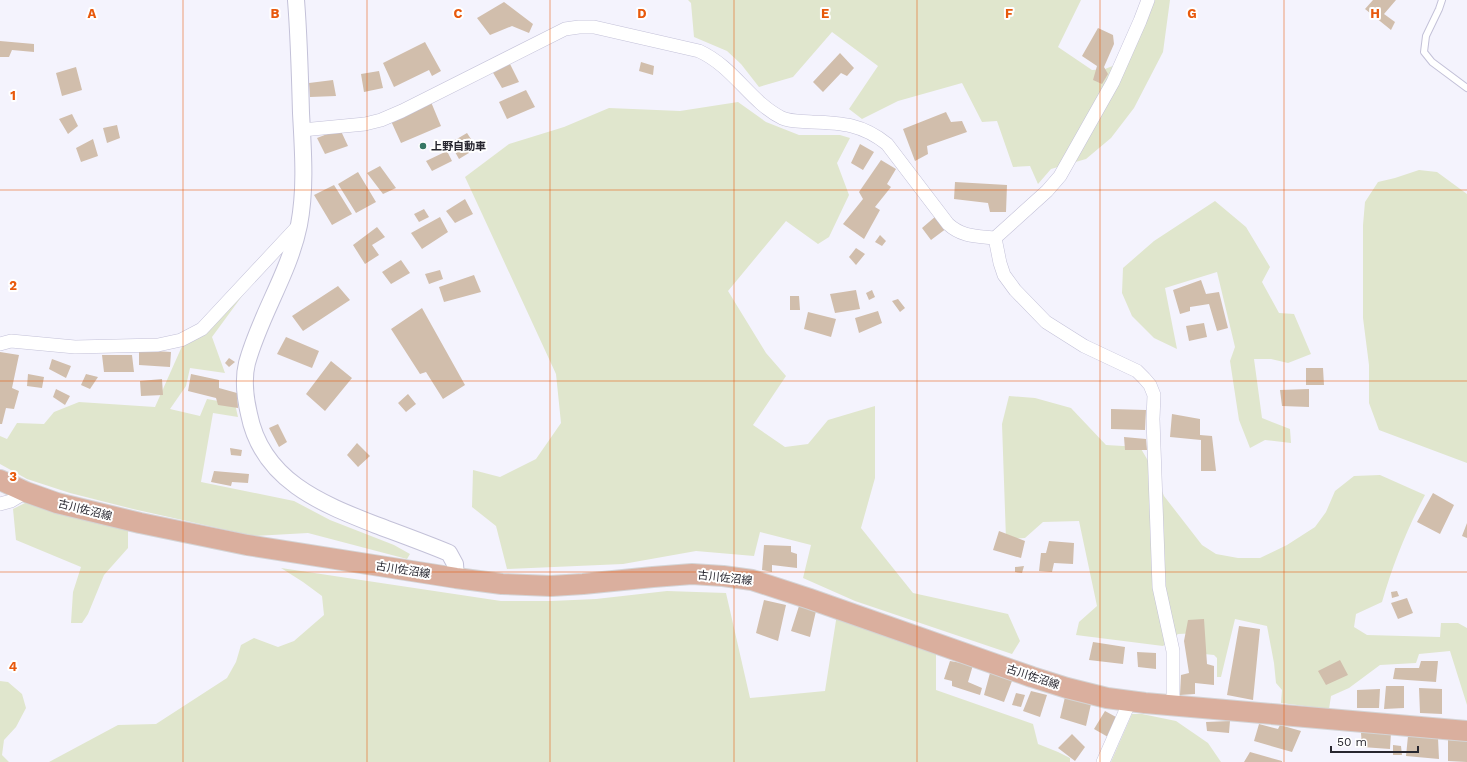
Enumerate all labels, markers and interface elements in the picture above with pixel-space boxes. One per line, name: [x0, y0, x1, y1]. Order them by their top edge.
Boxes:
text: A: [88, 6, 97, 21]
text: B: [271, 6, 280, 21]
text: C: [454, 6, 463, 21]
text: D: [637, 6, 647, 21]
text: E: [821, 6, 829, 21]
text: F: [1005, 6, 1013, 21]
text: G: [1187, 6, 1197, 21]
text: H: [1370, 6, 1380, 21]
text: 1: [10, 88, 16, 103]
place label: 上野自動車: [431, 140, 486, 153]
marker: 上野自動車: [418, 141, 428, 151]
text: 2: [9, 278, 17, 293]
text: 3: [9, 469, 17, 484]
street label: 古川佐沼線: [57, 497, 113, 523]
street label: 古川佐沼線: [375, 559, 431, 581]
street label: 古川佐沼線: [697, 569, 753, 587]
text: 4: [9, 659, 18, 674]
street label: 古川佐沼線: [1005, 662, 1061, 692]
scale bar: [1331, 728, 1418, 754]
text: 50 m: [1337, 735, 1367, 749]

